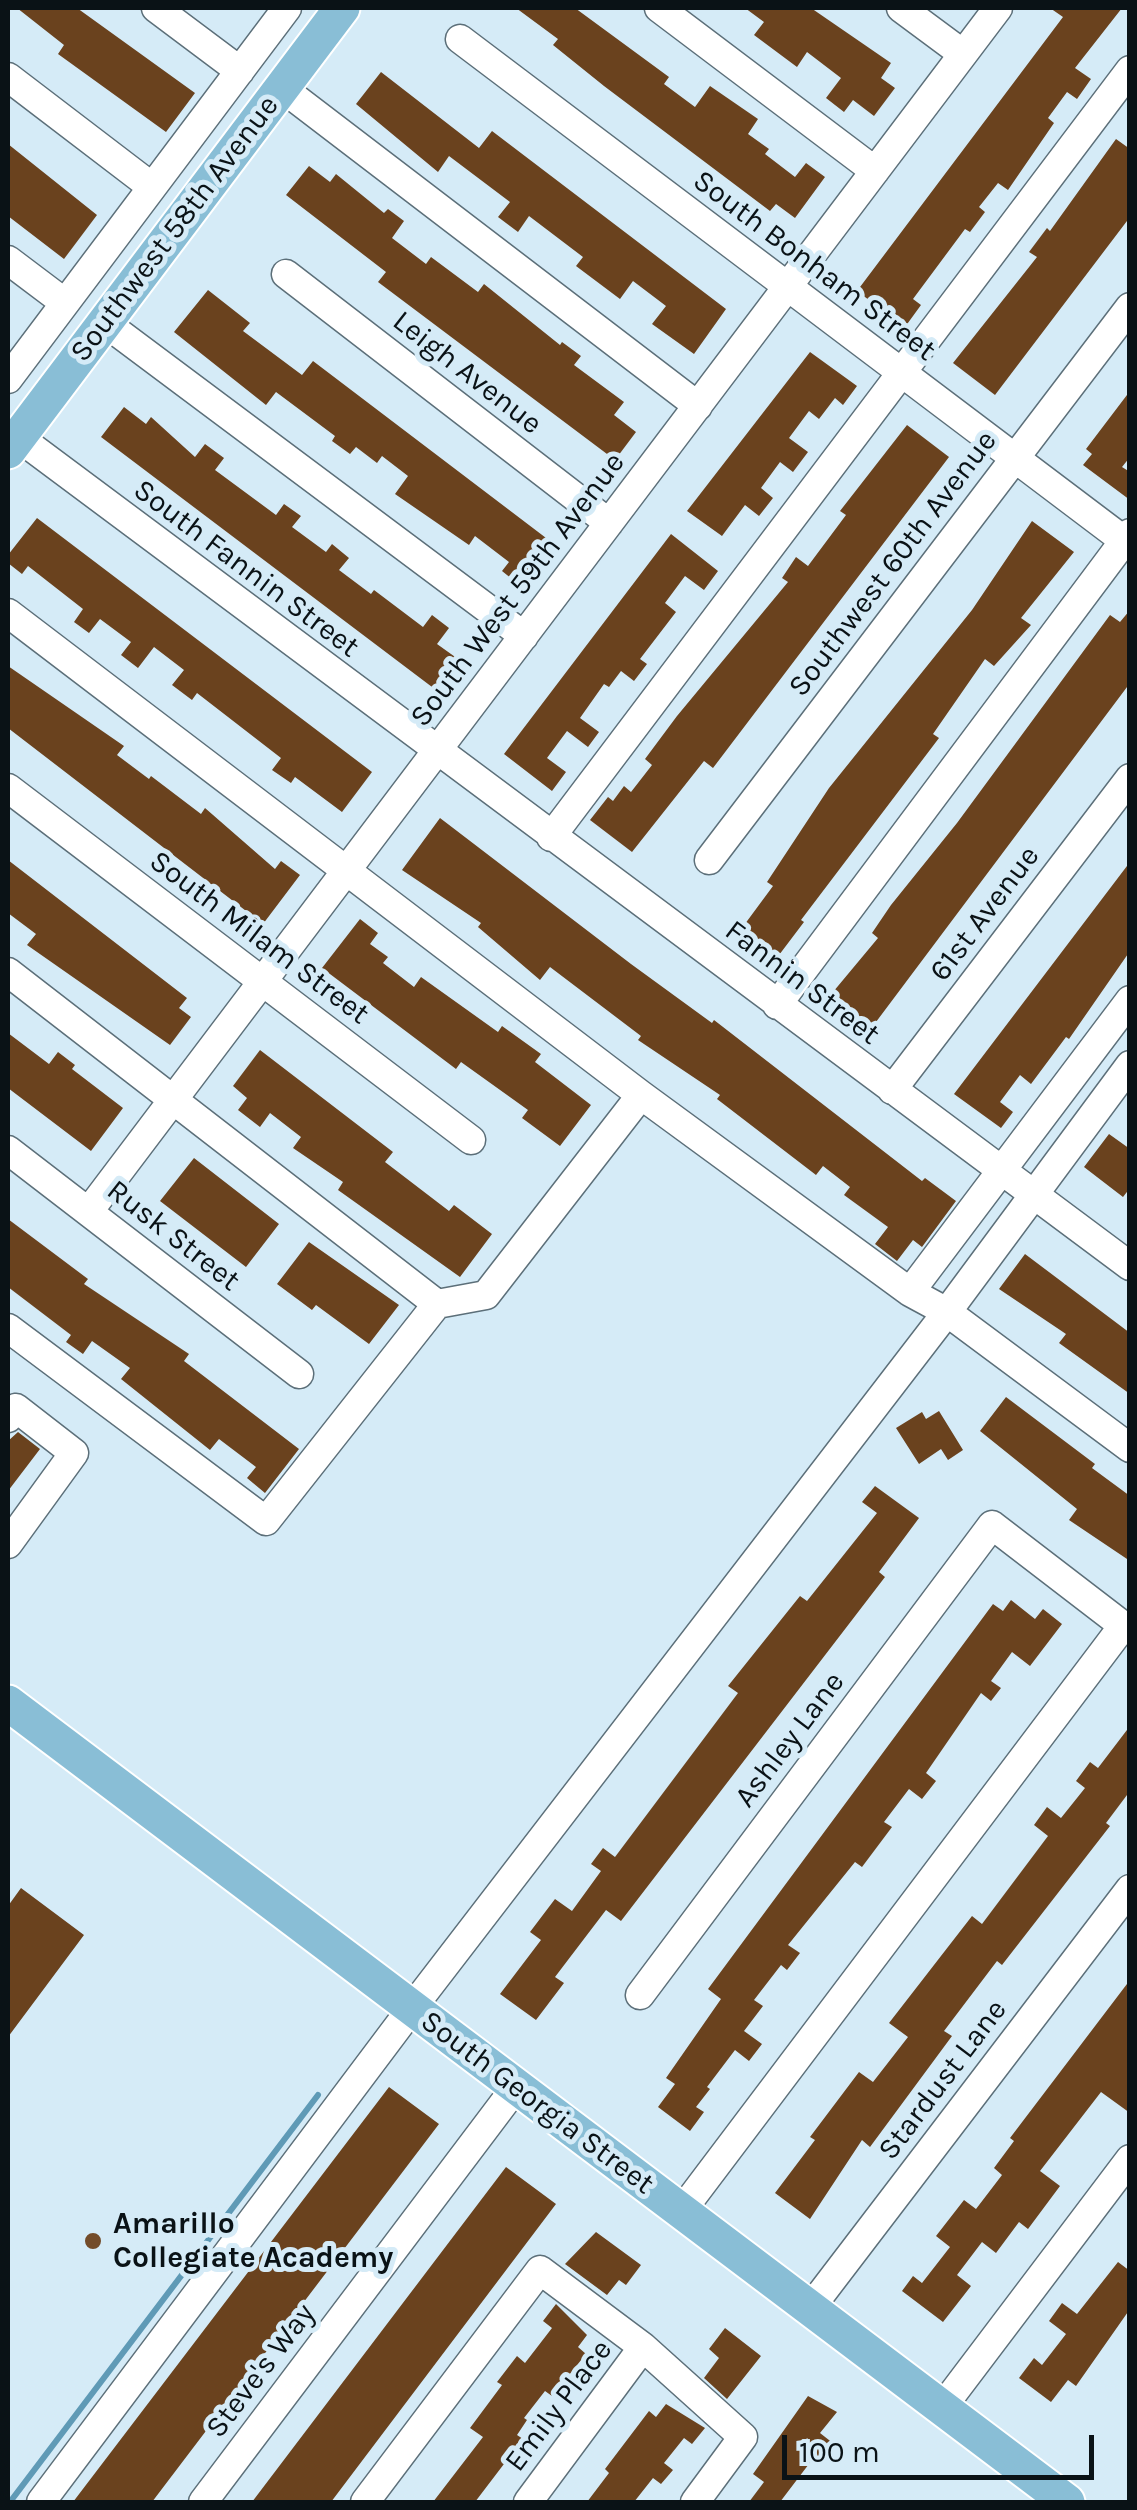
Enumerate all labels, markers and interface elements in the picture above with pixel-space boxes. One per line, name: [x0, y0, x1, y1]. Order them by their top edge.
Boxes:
street label: Southwest 58th Avenue: [63, 89, 287, 369]
street label: South Bonham Street: [686, 163, 942, 369]
street label: Leigh Avenue: [385, 304, 549, 442]
street label: Southwest 60th Avenue: [781, 424, 1005, 704]
street label: South West 59th Avenue: [403, 446, 633, 734]
street label: South Fannin Street: [126, 472, 366, 666]
street label: 61st Avenue: [922, 839, 1048, 989]
street label: South Milam Street: [142, 844, 376, 1032]
street label: Fannin Street: [718, 913, 886, 1053]
street label: Rusk Street: [99, 1173, 247, 1299]
street label: Ashley Lane: [727, 1665, 853, 1815]
street label: Stardust Lane: [871, 1993, 1015, 2167]
street label: South Georgia Street: [413, 2004, 661, 2202]
place label: Amarillo Collegiate Academy: [113, 2206, 393, 2276]
marker: Amarillo Collegiate Academy: [82, 2230, 104, 2252]
street label: Steve's Way: [199, 2297, 323, 2445]
street label: Emily Place: [498, 2333, 620, 2479]
scale bar: [787, 2415, 1100, 2477]
text: 100 m: [799, 2434, 880, 2470]

